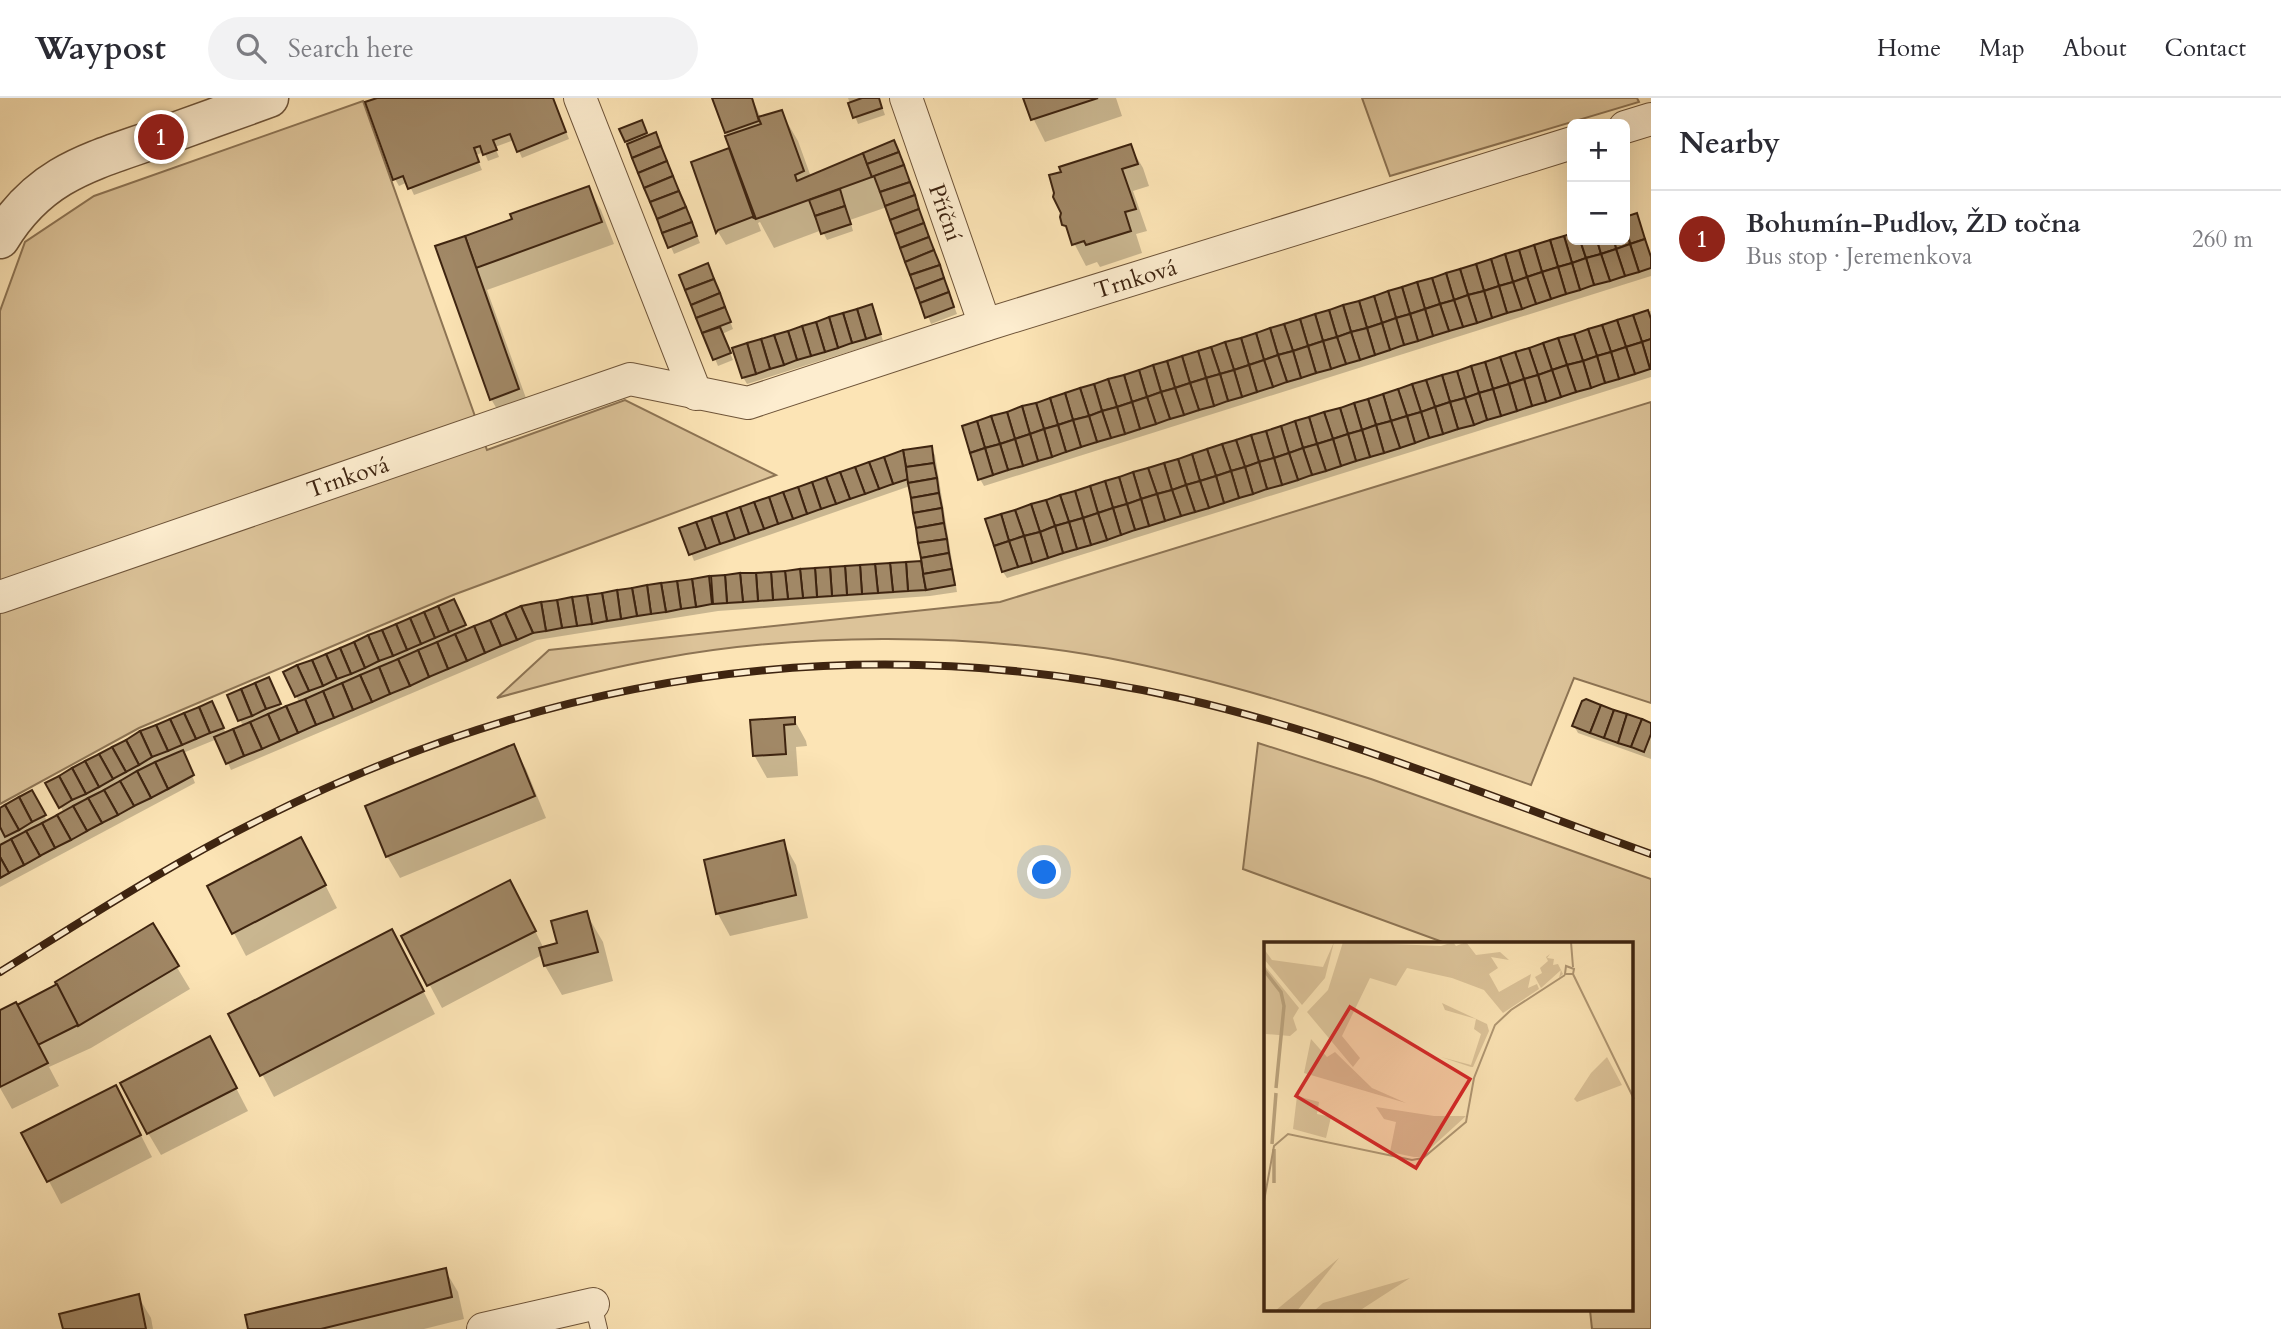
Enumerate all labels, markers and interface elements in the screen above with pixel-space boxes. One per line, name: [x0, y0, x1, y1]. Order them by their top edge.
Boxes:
search box: [208, 17, 698, 80]
text: Waypost: [35, 26, 166, 71]
icon: search: [232, 29, 270, 67]
text: Search here: [288, 31, 414, 66]
text: Home: [1877, 32, 1941, 65]
text: Map: [1979, 32, 2025, 65]
text: About: [2063, 32, 2127, 65]
text: Contact: [2165, 32, 2246, 65]
pin: 1: [138, 111, 184, 163]
map controls: [1567, 119, 1630, 245]
button: +: [1567, 119, 1630, 182]
text: Nearby: [1679, 123, 1780, 164]
street label: Příční: [921, 180, 970, 245]
button: −: [1567, 182, 1630, 245]
text: Bohumín-Pudlov, ŽD točna: [1746, 206, 2081, 241]
text: 1: [1696, 224, 1708, 255]
text: 260 m: [2192, 224, 2253, 255]
text: Bus stop · Jeremenkova: [1746, 241, 1972, 272]
street label: Trnková: [1090, 251, 1181, 306]
street label: Trnková: [303, 449, 393, 506]
your location: [1027, 855, 1061, 889]
inset map: [1264, 942, 1633, 1312]

